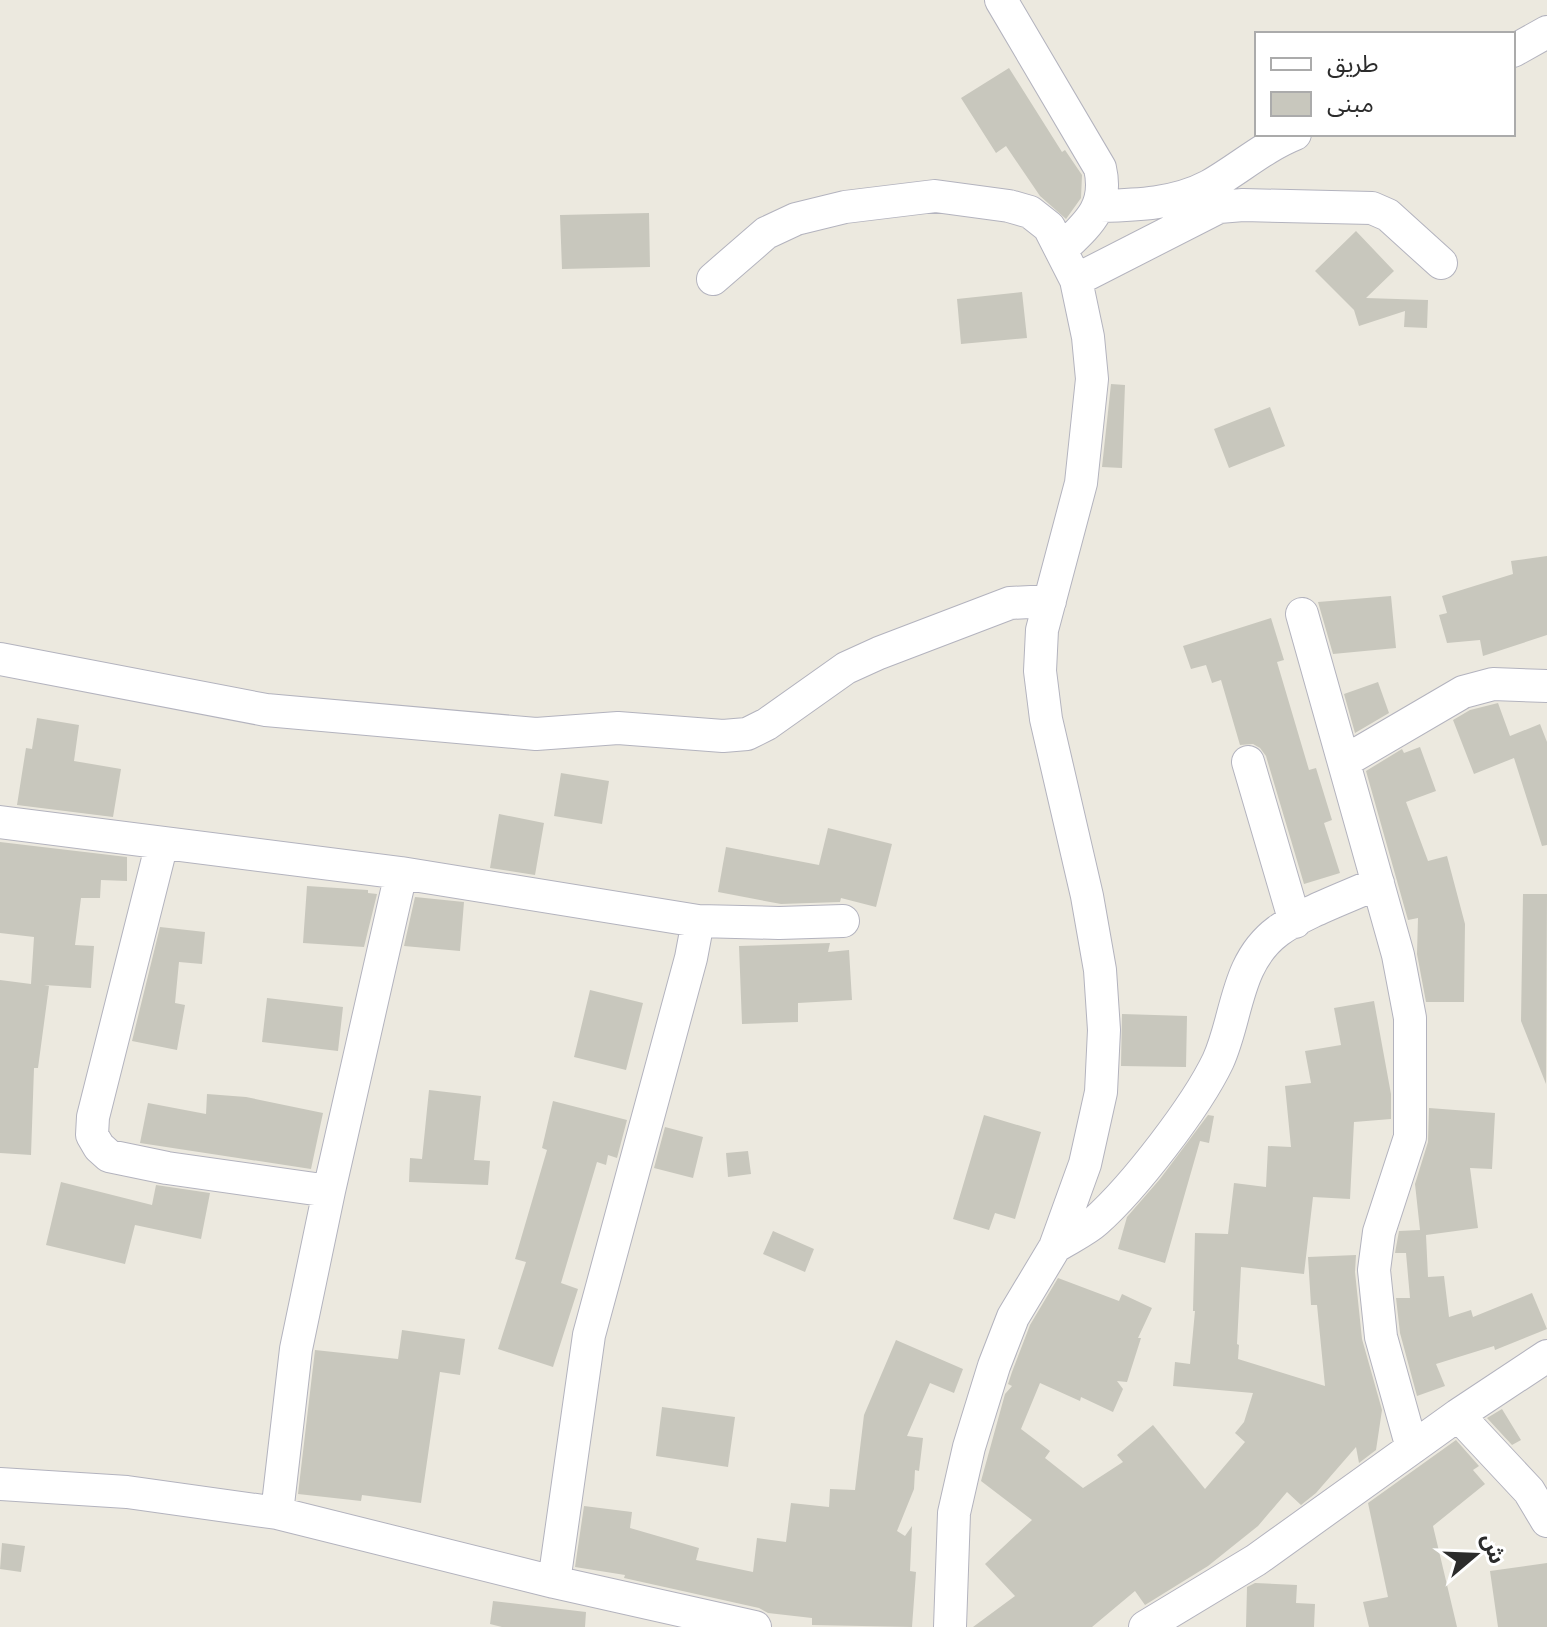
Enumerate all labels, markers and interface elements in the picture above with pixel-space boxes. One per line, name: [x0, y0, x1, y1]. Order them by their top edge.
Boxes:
legend: [1255, 32, 1515, 136]
text: طريق: [1327, 48, 1379, 79]
text: مبنى: [1327, 88, 1374, 119]
north arrow: [1435, 1515, 1515, 1595]
text: ش: [1476, 1530, 1512, 1567]

